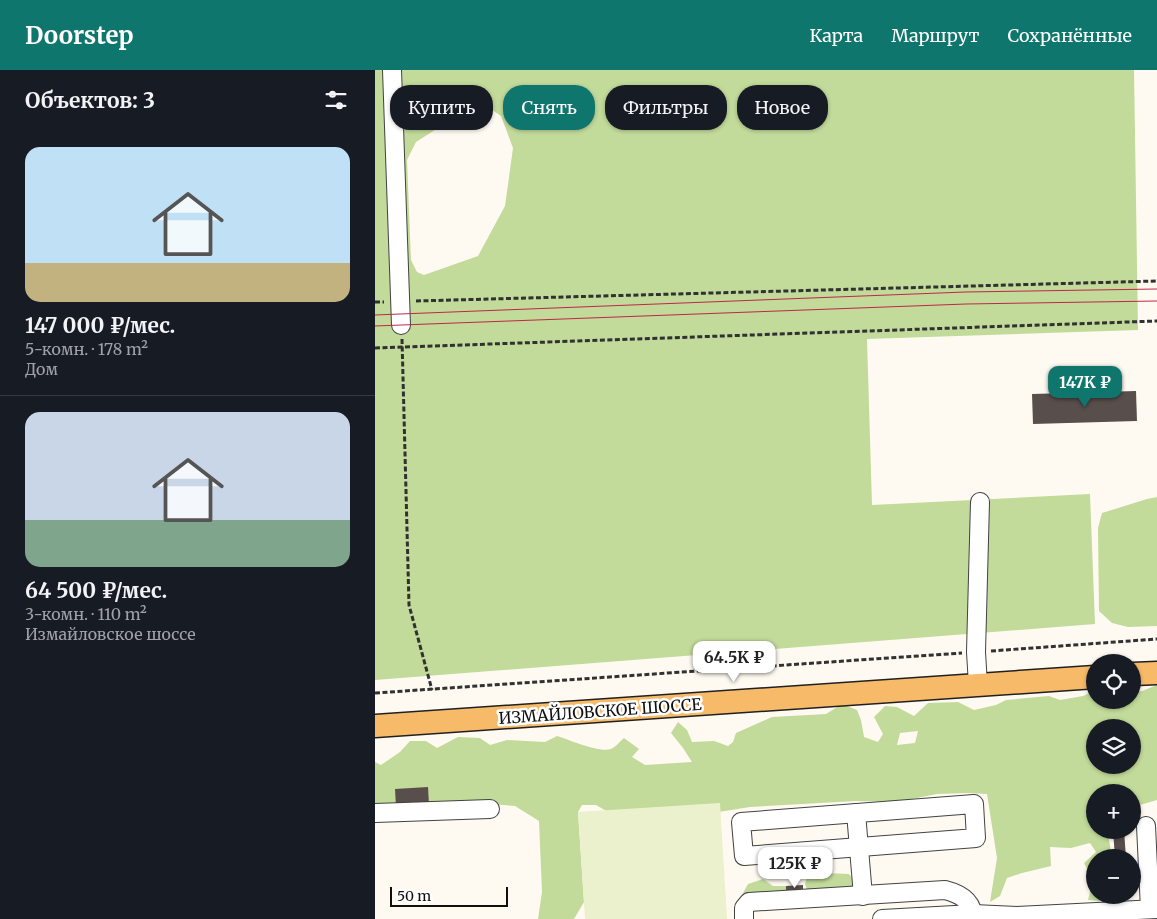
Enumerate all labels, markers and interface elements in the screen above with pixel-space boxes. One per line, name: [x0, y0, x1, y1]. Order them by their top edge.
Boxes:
text: Doorstep: [25, 20, 133, 51]
text: Карта: [810, 24, 863, 47]
text: Маршрут: [891, 24, 979, 47]
text: Сохранённые: [1007, 24, 1132, 47]
chip: Купить: [390, 85, 493, 130]
chip: Снять: [503, 85, 595, 130]
chip: Фильтры: [605, 85, 727, 130]
chip: Новое: [737, 85, 828, 130]
icon: filters: [322, 86, 350, 114]
text: Объектов: 3: [25, 87, 155, 114]
icon: home: [143, 179, 233, 269]
text: 147 000 ₽/мес.: [25, 312, 175, 339]
text: 5-комн. · 178 m²: [25, 339, 148, 359]
text: Дом: [25, 359, 58, 379]
pin: 147K ₽: [1044, 366, 1126, 408]
text: 147K ₽: [1059, 372, 1111, 392]
icon: home: [143, 445, 233, 535]
text: 64 500 ₽/мес.: [25, 577, 167, 604]
text: 3-комн. · 110 m²: [25, 604, 147, 624]
text: Измайловское шоссе: [25, 624, 196, 644]
pin: 64.5K ₽: [688, 640, 780, 683]
text: 64.5K ₽: [704, 647, 764, 667]
map controls: [1086, 654, 1141, 904]
button: locate: [1086, 654, 1141, 709]
street label: ИЗМАЙЛОВСКОЕ ШОССЕ: [498, 694, 703, 728]
button: layers: [1086, 719, 1141, 774]
button: +: [1086, 784, 1141, 839]
pin: 125K ₽: [754, 846, 836, 889]
button: −: [1086, 849, 1141, 904]
text: 125K ₽: [769, 853, 821, 873]
scale bar: [390, 884, 507, 907]
text: 50 m: [397, 887, 431, 905]

